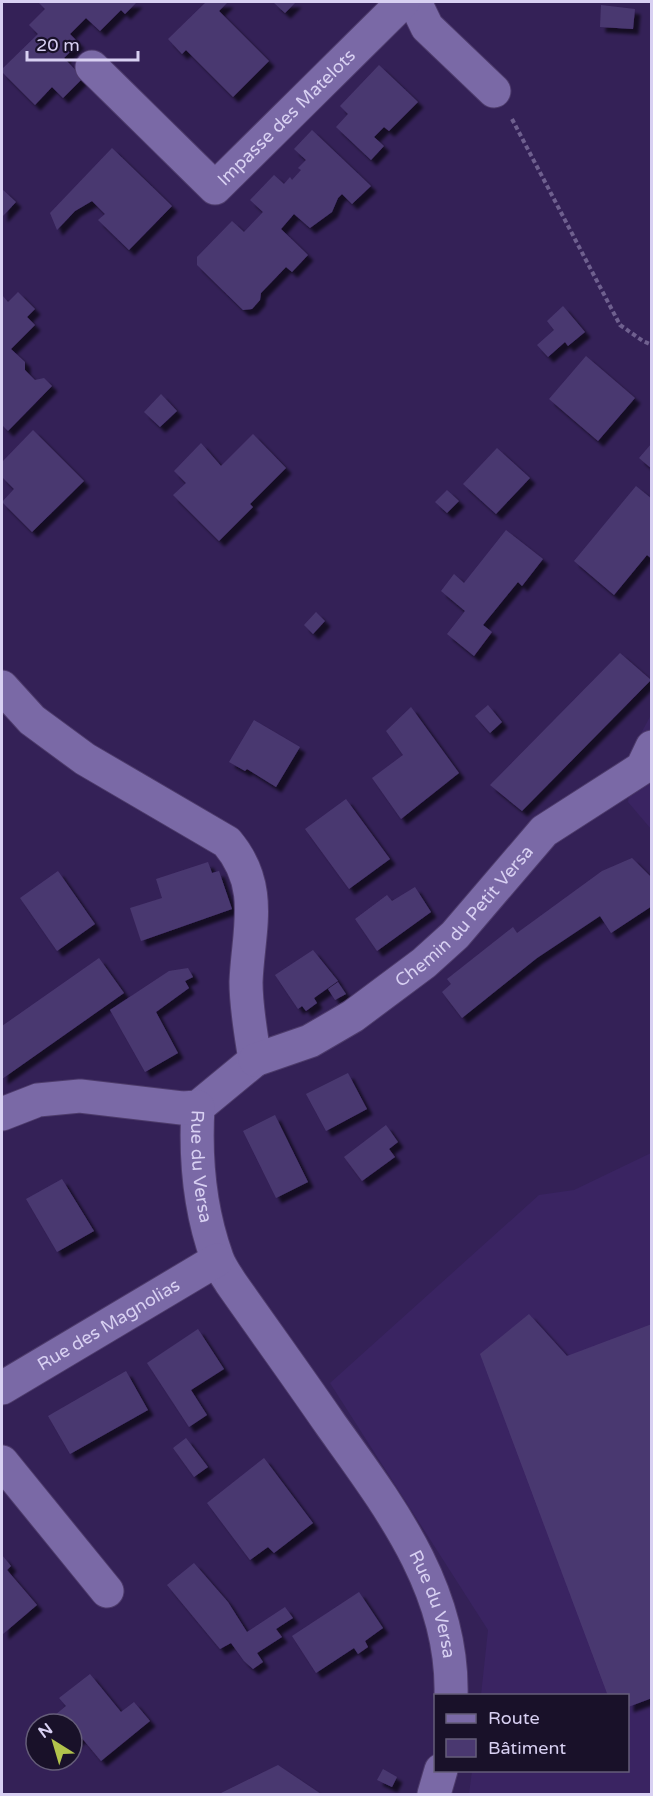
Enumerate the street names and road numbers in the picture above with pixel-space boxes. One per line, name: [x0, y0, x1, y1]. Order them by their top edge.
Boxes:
street label: Impasse des Matelots: [213, 44, 360, 190]
street label: Chemin du Petit Versa: [391, 841, 538, 992]
street label: Rue du Versa: [186, 1109, 217, 1225]
street label: Rue des Magnolias: [33, 1274, 184, 1375]
street label: Rue du Versa: [404, 1546, 460, 1660]

